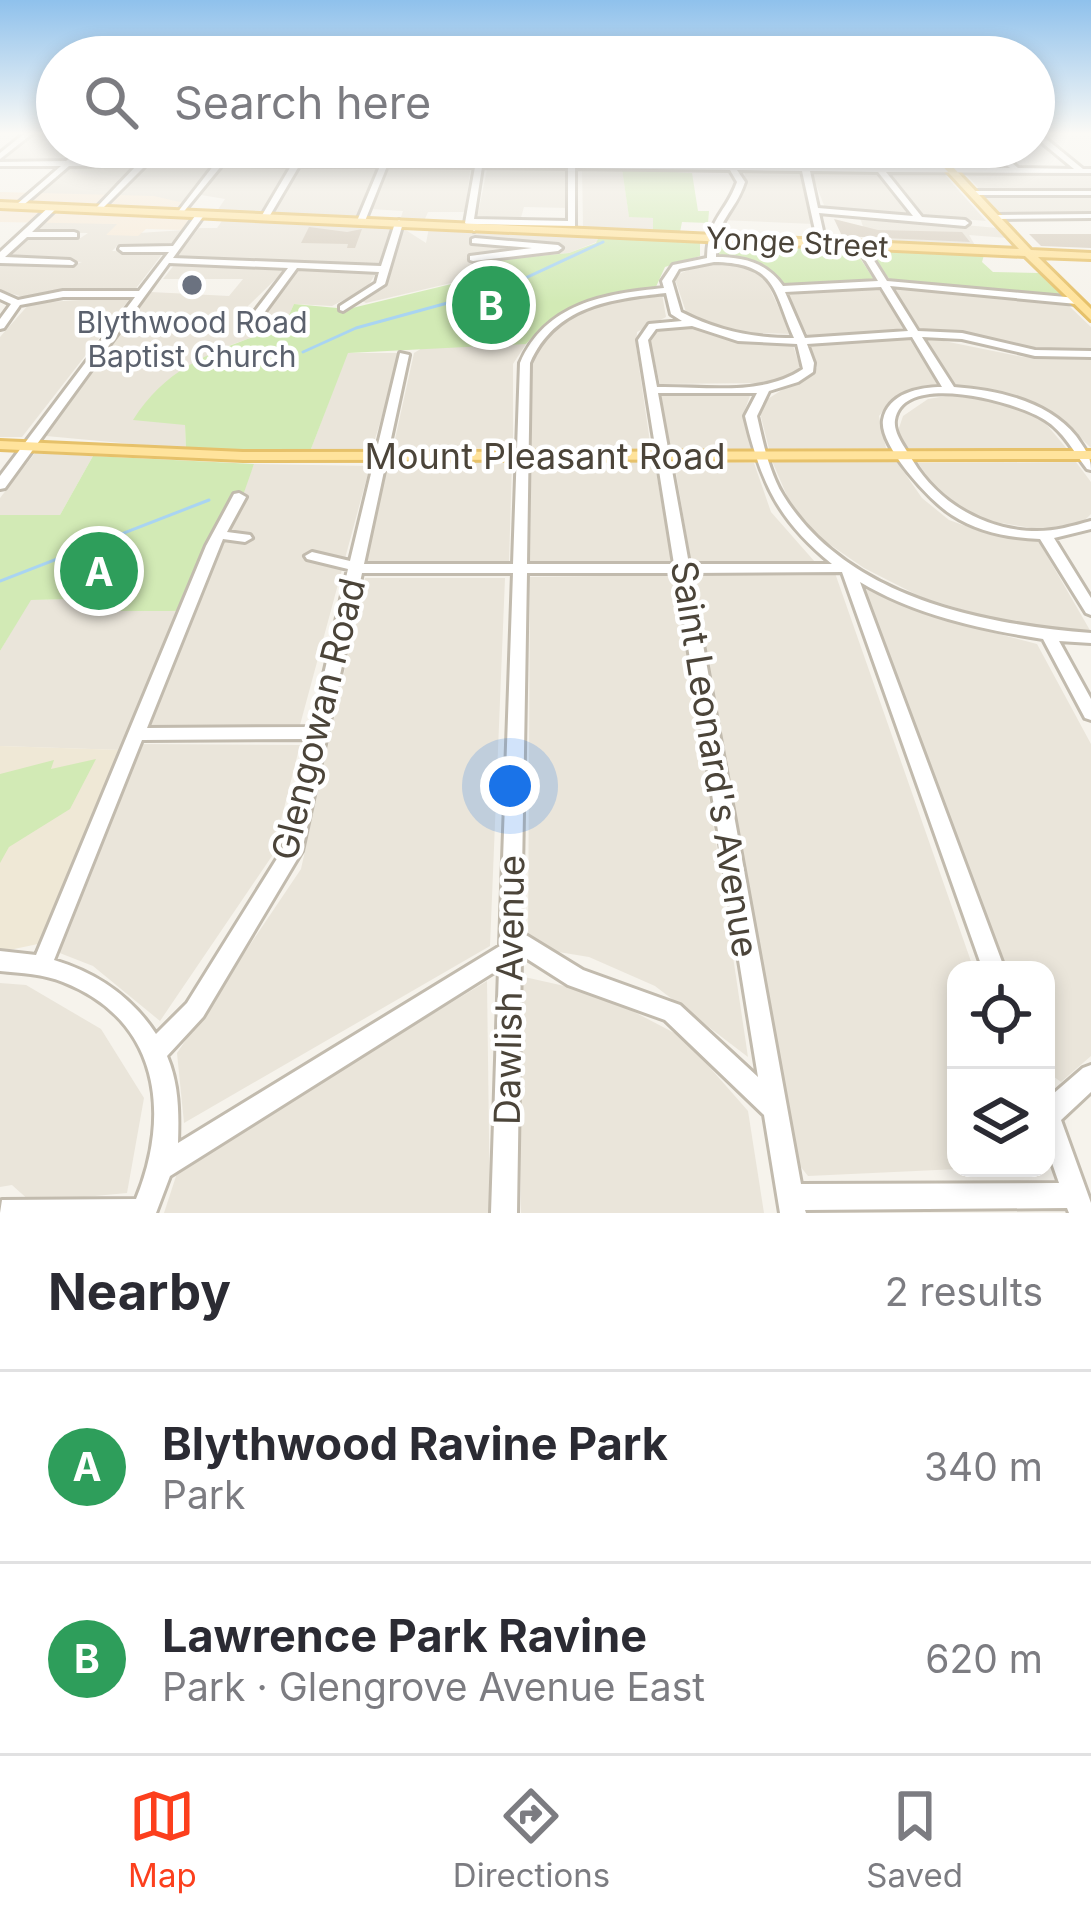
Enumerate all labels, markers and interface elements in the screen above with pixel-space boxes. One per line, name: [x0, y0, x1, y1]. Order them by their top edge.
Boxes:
search box: [36, 36, 1055, 168]
icon: search: [78, 69, 144, 135]
text: Search here: [174, 75, 431, 130]
street label: Yonge Street: [705, 219, 889, 265]
pin: B: [452, 260, 530, 350]
marker: Blythwood Road Baptist Church: [179, 272, 205, 298]
place label: Blythwood Road Baptist Church: [76, 304, 308, 374]
street label: Mount Pleasant Road: [364, 434, 726, 478]
pin: A: [60, 526, 138, 616]
street label: Saint Leonard's Avenue: [662, 558, 768, 960]
street label: Glengowan Road: [262, 574, 374, 864]
your location: [480, 756, 540, 816]
street label: Dawlish Avenue: [485, 855, 533, 1125]
map controls: [947, 961, 1055, 1177]
button: locate: [947, 961, 1055, 1069]
button: layers: [947, 1069, 1055, 1177]
text: Nearby: [48, 1261, 231, 1322]
text: 2 results: [885, 1268, 1043, 1315]
text: Blythwood Ravine Park: [162, 1416, 668, 1471]
text: A: [72, 1443, 102, 1490]
text: 340 m: [924, 1443, 1043, 1490]
text: Park: [162, 1471, 246, 1518]
text: Lawrence Park Ravine: [162, 1608, 647, 1663]
text: B: [74, 1635, 100, 1682]
text: 620 m: [925, 1635, 1043, 1682]
text: Park · Glengrove Avenue East: [162, 1663, 705, 1710]
tab: Map: [128, 1783, 197, 1895]
tab: Directions: [453, 1783, 610, 1895]
tab: Saved: [866, 1783, 963, 1895]

